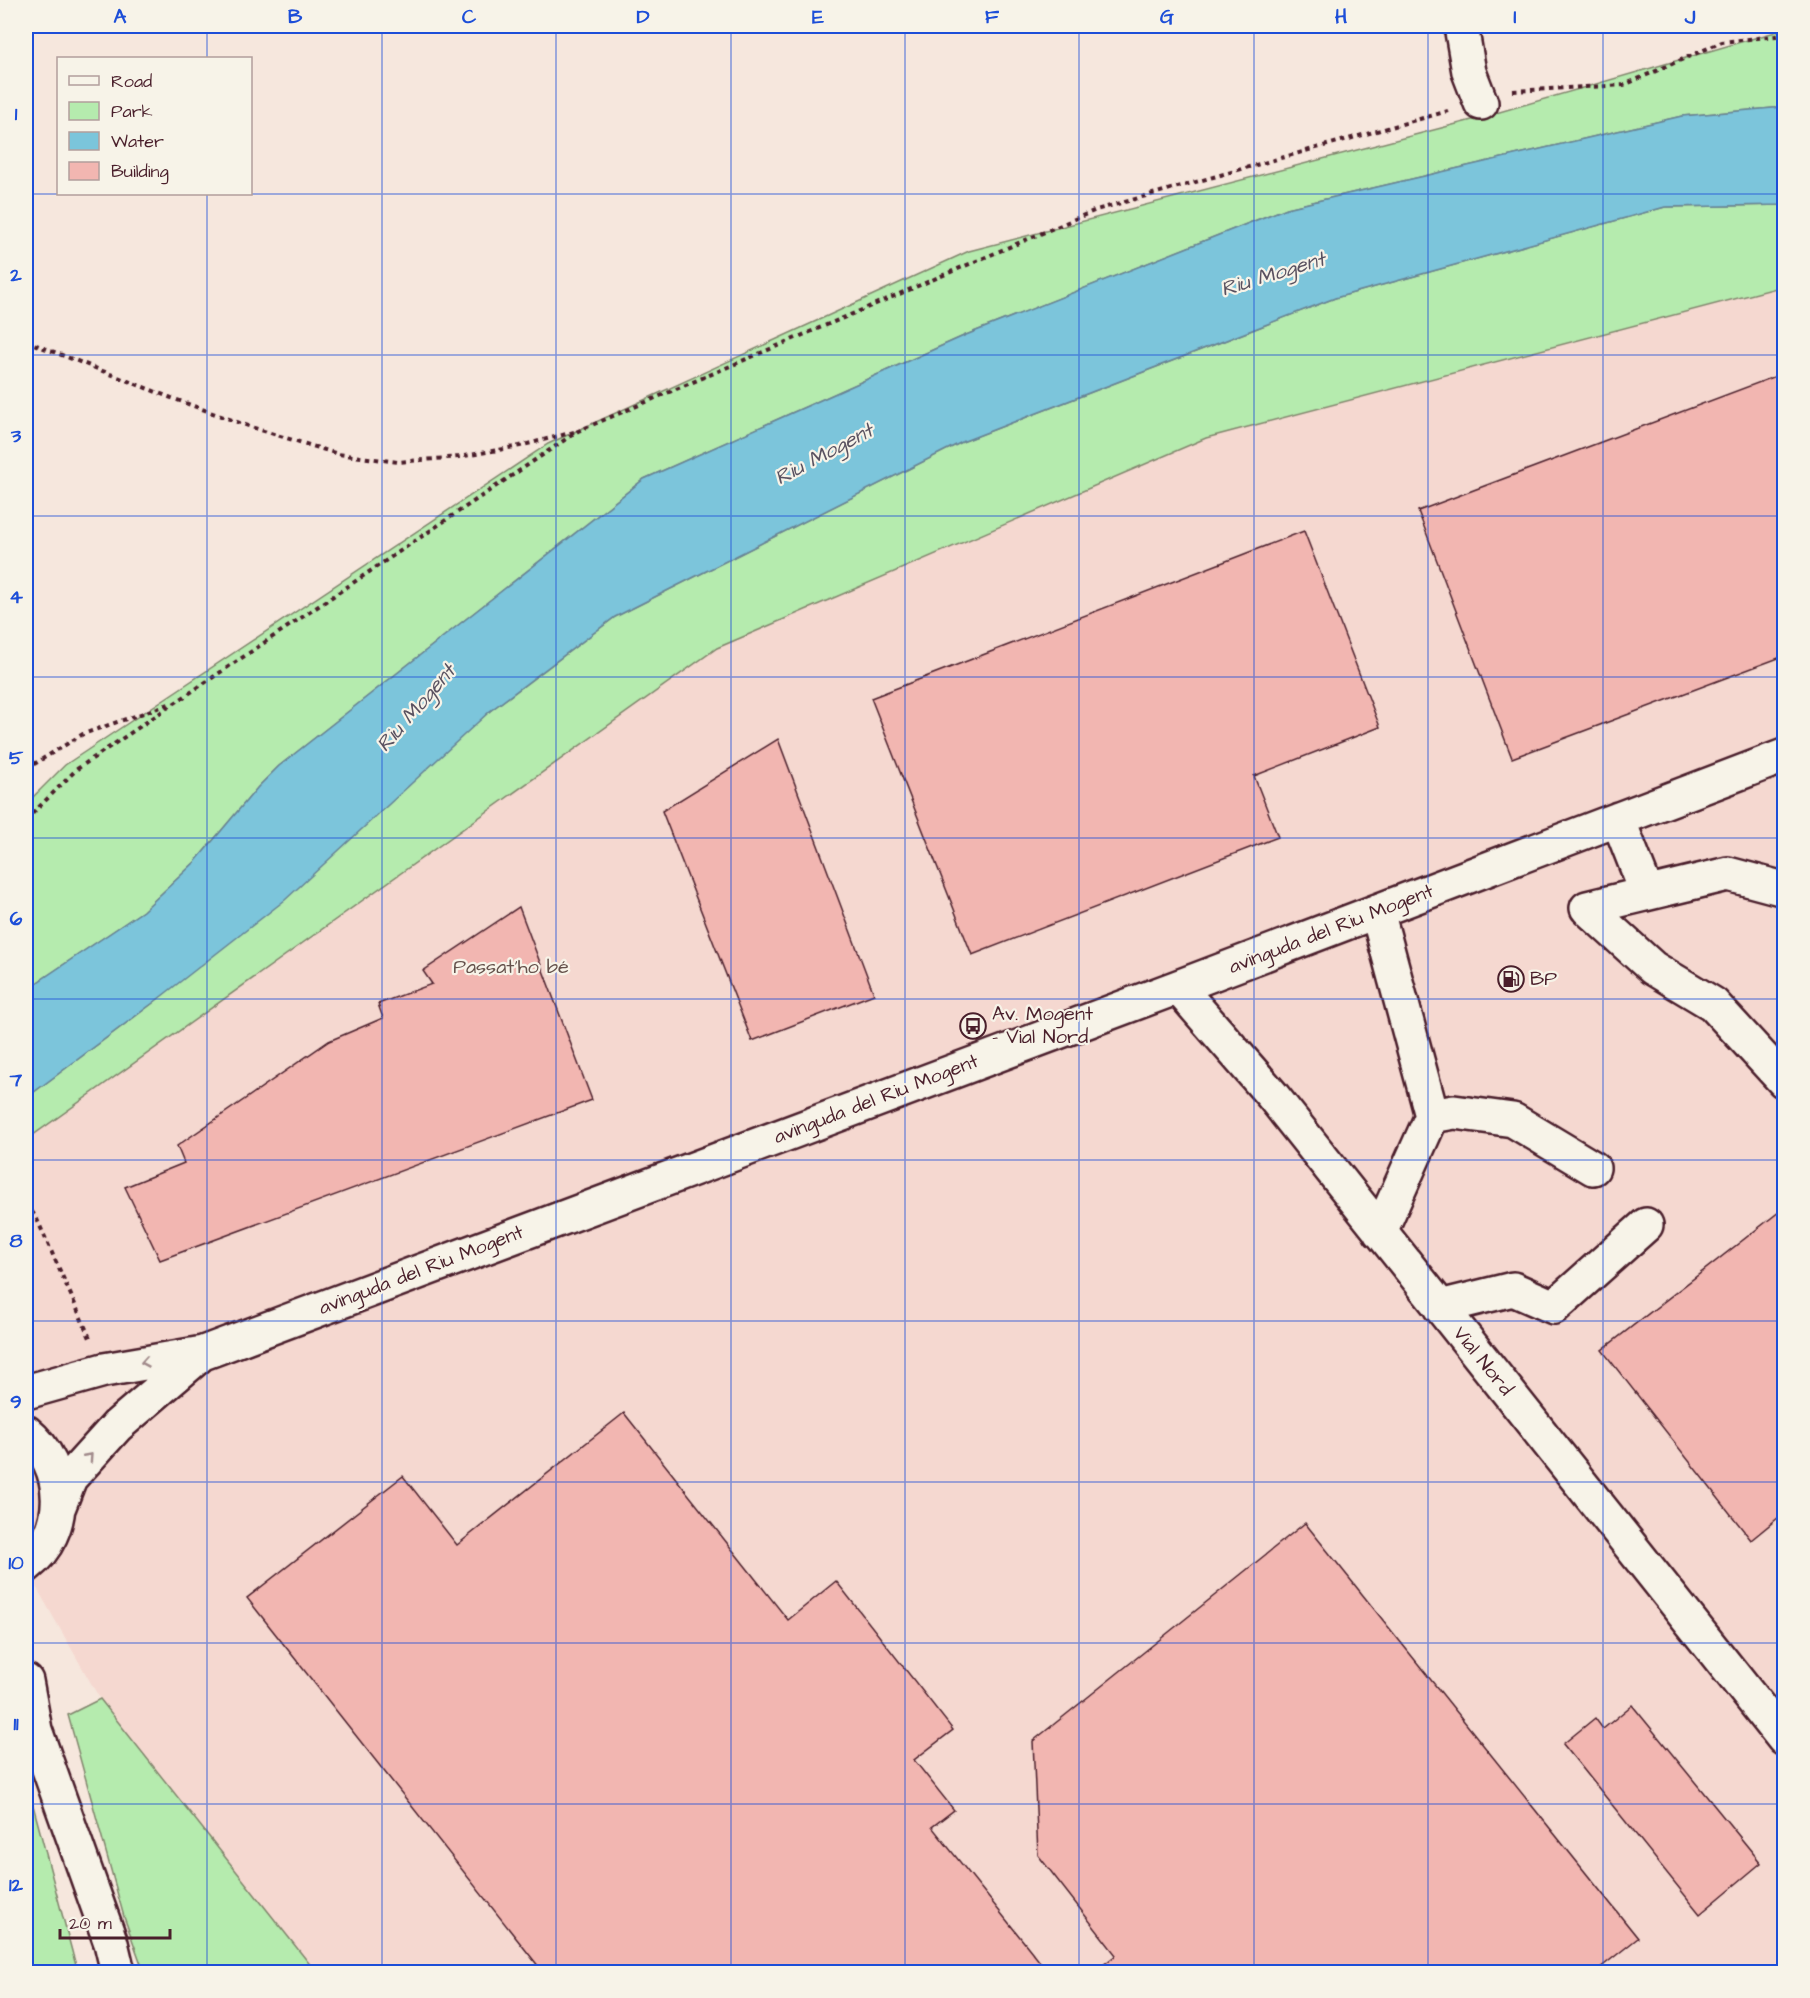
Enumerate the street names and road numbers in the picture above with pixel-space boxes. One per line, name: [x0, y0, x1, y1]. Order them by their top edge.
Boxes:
street label: avinguda del Riu Mogent: [1225, 877, 1438, 982]
street label: avinguda del Riu Mogent: [770, 1047, 983, 1152]
street label: avinguda del Riu Mogent: [315, 1218, 528, 1323]
street label: Vial Nord: [1446, 1320, 1520, 1402]

